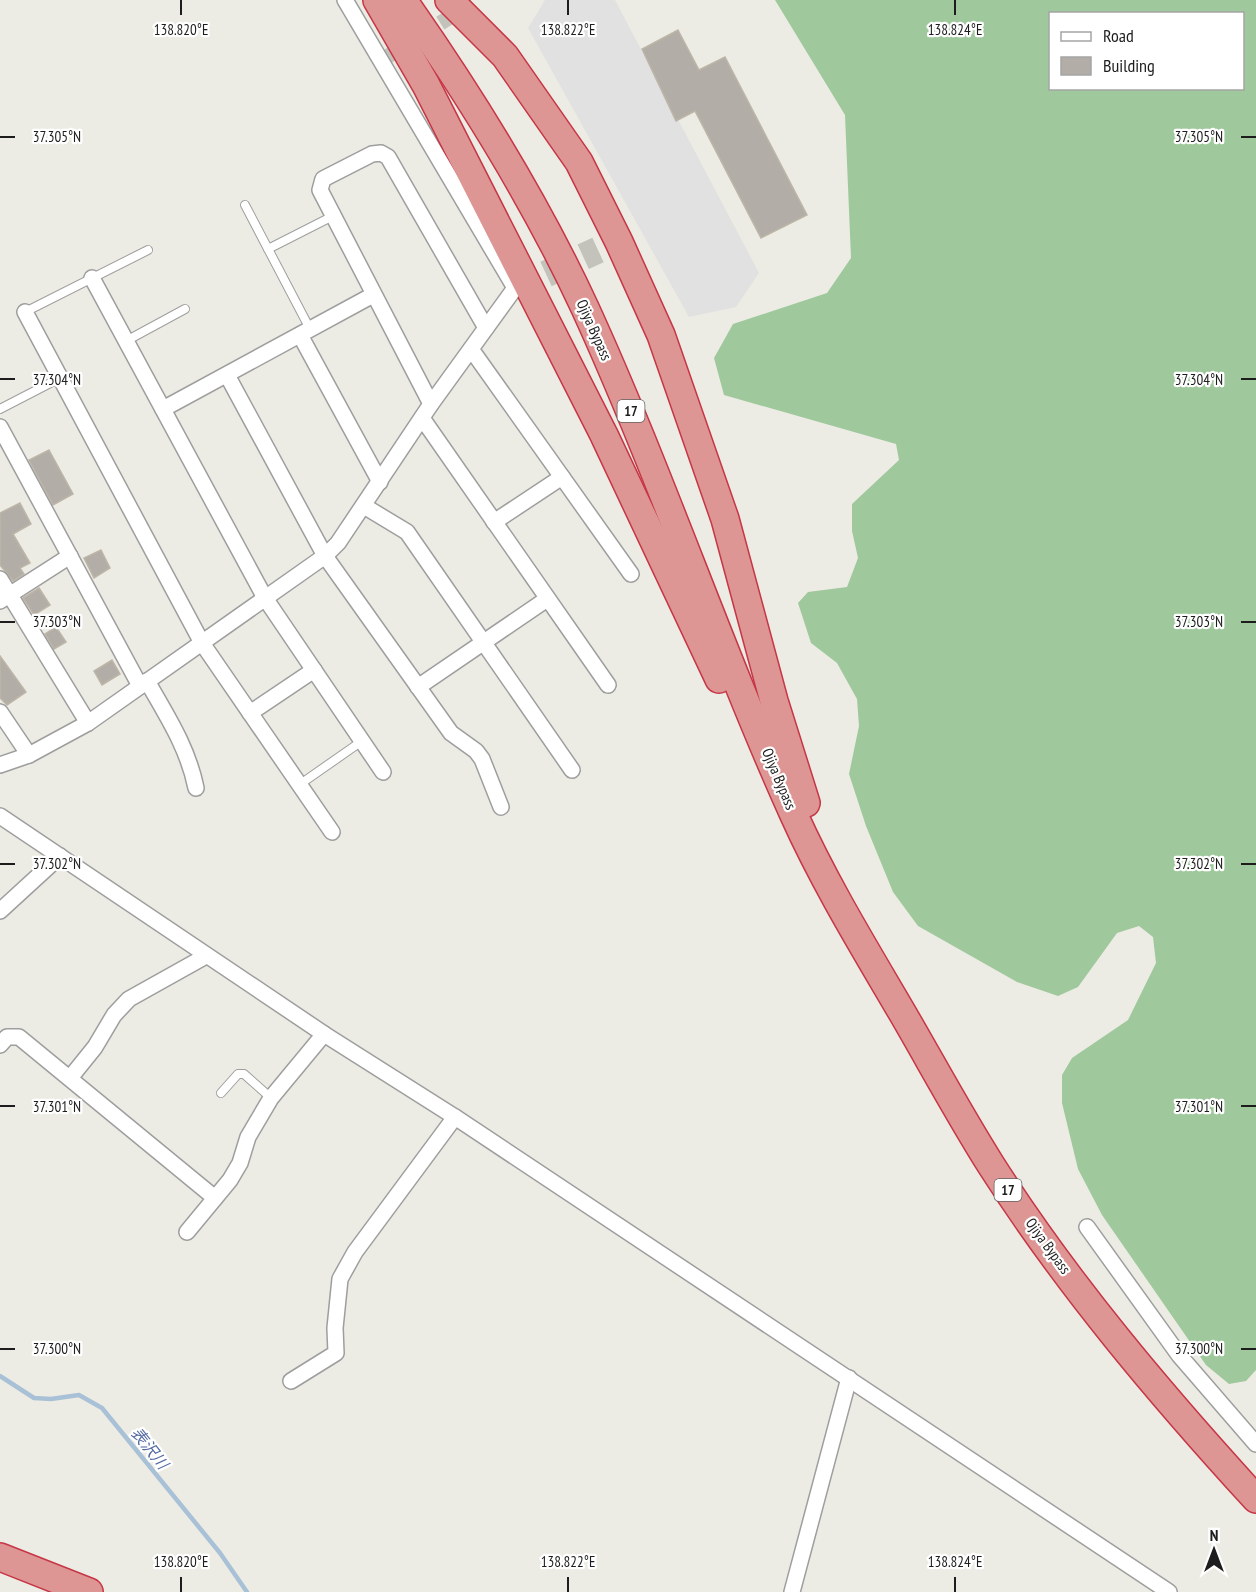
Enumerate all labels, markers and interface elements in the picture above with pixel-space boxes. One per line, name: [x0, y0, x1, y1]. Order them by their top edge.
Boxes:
legend: [1049, 12, 1244, 90]
text: 138.820°E: [154, 20, 208, 39]
text: 138.822°E: [541, 20, 595, 39]
text: 138.824°E: [928, 20, 982, 39]
text: Road: [1103, 24, 1134, 47]
text: Building: [1103, 54, 1155, 77]
text: 37.305°N: [33, 127, 81, 146]
text: 37.305°N: [1175, 127, 1223, 146]
street label: Ojiya Bypass: [573, 296, 616, 363]
text: 37.304°N: [33, 370, 81, 389]
text: 37.304°N: [1175, 370, 1223, 389]
road number: 17: [618, 400, 644, 422]
text: 37.303°N: [33, 612, 81, 631]
text: 37.303°N: [1175, 612, 1223, 631]
street label: Ojiya Bypass: [758, 745, 801, 812]
text: 37.302°N: [33, 854, 81, 873]
text: 37.302°N: [1175, 854, 1223, 873]
text: 37.301°N: [33, 1097, 81, 1116]
text: 37.301°N: [1175, 1097, 1223, 1116]
road number: 17: [994, 1179, 1022, 1201]
street label: Ojiya Bypass: [1022, 1214, 1075, 1278]
text: 37.300°N: [33, 1339, 81, 1358]
text: 37.300°N: [1175, 1339, 1223, 1358]
water label: 表沢川: [127, 1423, 174, 1474]
north arrow: [1184, 1520, 1244, 1580]
text: N: [1210, 1525, 1218, 1545]
text: 138.820°E: [154, 1552, 208, 1571]
text: 138.822°E: [541, 1552, 595, 1571]
text: 138.824°E: [928, 1552, 982, 1571]

